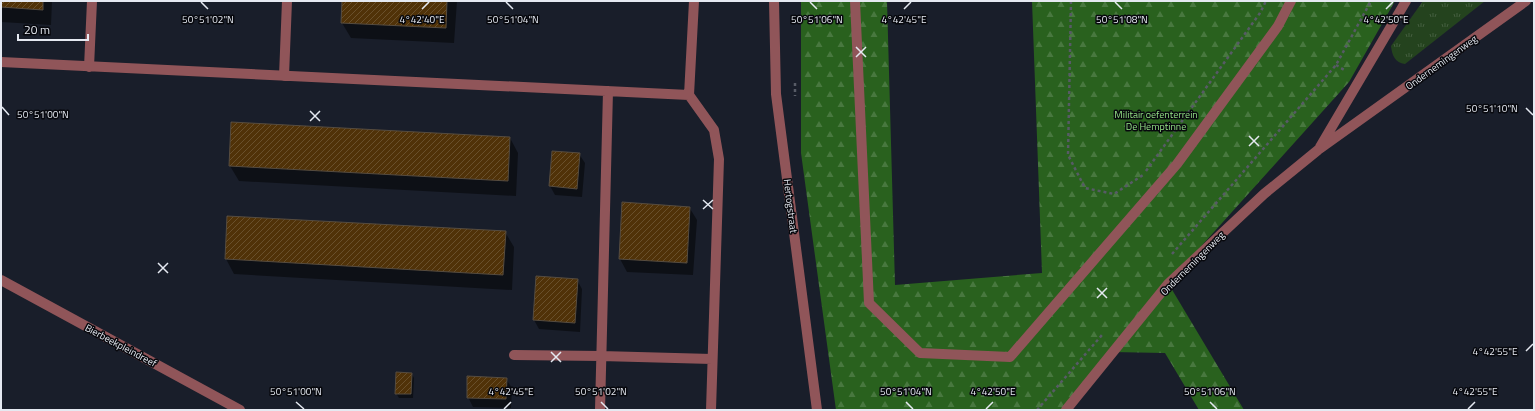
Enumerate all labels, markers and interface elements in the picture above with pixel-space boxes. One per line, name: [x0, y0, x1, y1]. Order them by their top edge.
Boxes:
text: 50°51'02"N: [182, 12, 234, 27]
text: 4°42'40"E: [400, 12, 445, 27]
text: 50°51'04"N: [487, 12, 539, 27]
text: 50°51'06"N: [791, 12, 843, 27]
text: 4°42'45"E: [882, 12, 927, 27]
text: 50°51'08"N: [1096, 12, 1148, 27]
text: 4°42'50"E: [1364, 12, 1409, 27]
scale bar: [18, 16, 88, 42]
text: 20 m: [24, 20, 50, 39]
street label: Ondernemingenweg: [1402, 31, 1480, 94]
text: 50°51'10"N: [1466, 101, 1518, 116]
text: 50°51'00"N: [17, 107, 69, 122]
park label: Militair oefenterrein De Hemptinne: [1114, 107, 1198, 134]
street label: Hertogstraat: [780, 178, 801, 234]
street label: Ondernemingenweg: [1157, 228, 1228, 299]
street label: Bierbeekpleindreef: [82, 320, 160, 371]
text: 4°42'55"E: [1473, 344, 1518, 359]
text: 50°51'00"N: [270, 384, 322, 399]
text: 4°42'45"E: [489, 384, 534, 399]
text: 50°51'02"N: [575, 384, 627, 399]
text: 50°51'04"N: [880, 384, 932, 399]
text: 4°42'50"E: [971, 384, 1016, 399]
text: 50°51'06"N: [1184, 384, 1236, 399]
text: 4°42'55"E: [1453, 384, 1498, 399]

